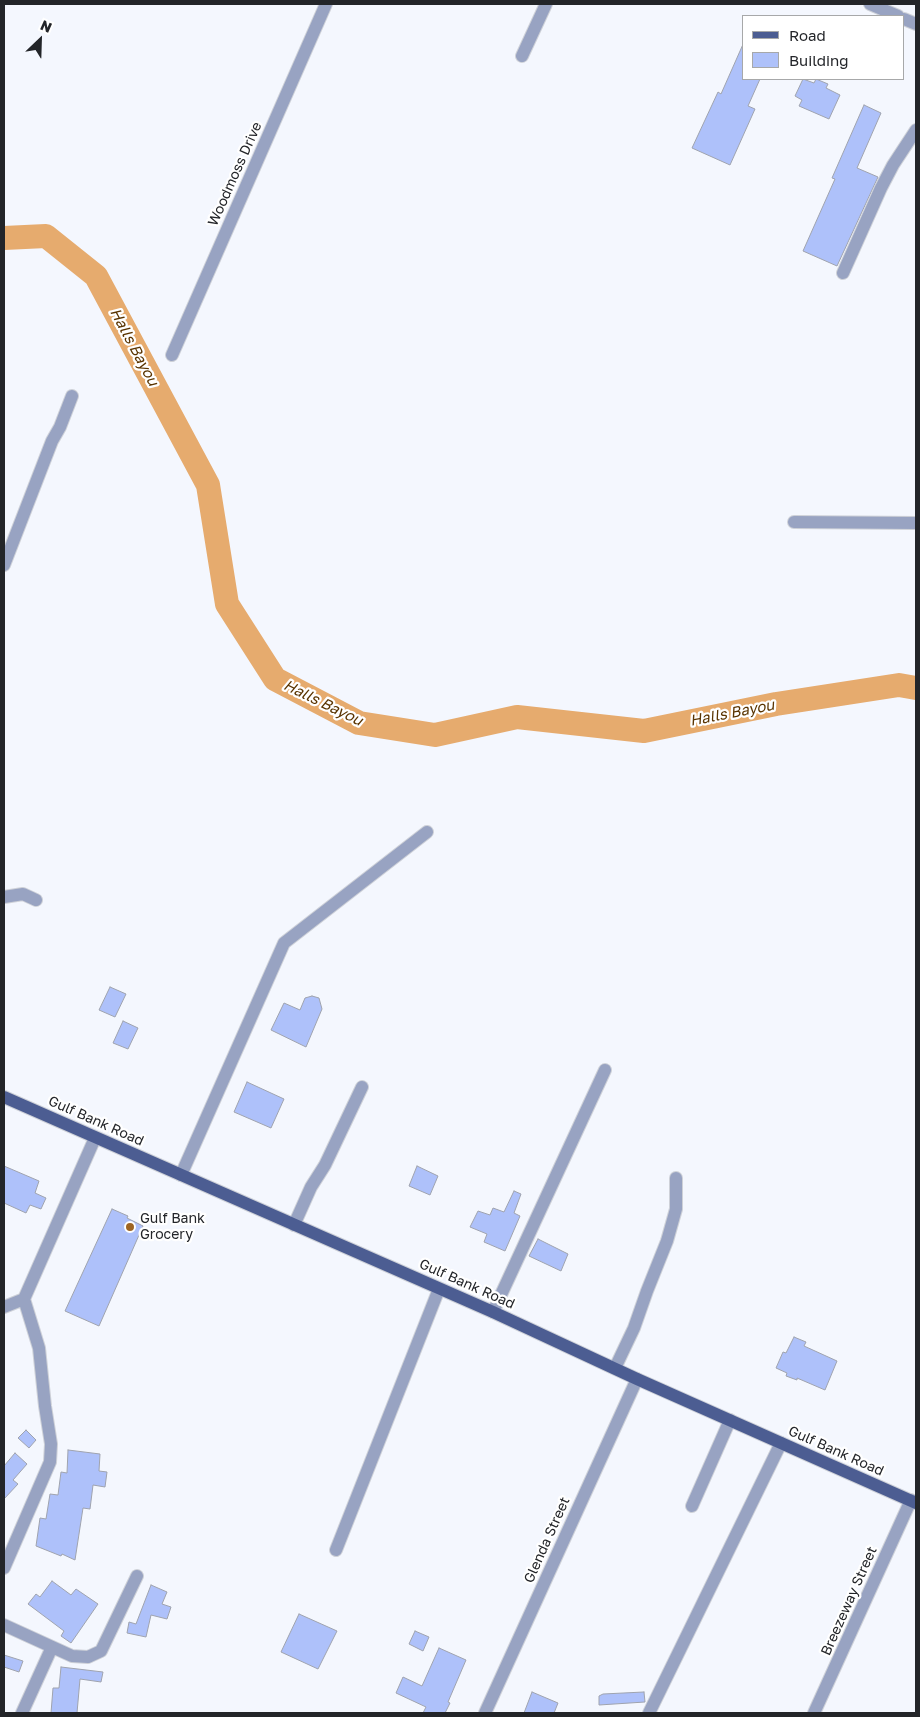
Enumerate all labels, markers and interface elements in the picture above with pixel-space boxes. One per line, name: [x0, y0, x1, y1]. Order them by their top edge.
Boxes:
north arrow: [15, 15, 65, 65]
legend: [742, 15, 905, 80]
text: N: [38, 16, 55, 36]
text: Road: [789, 26, 826, 44]
text: Building: [789, 51, 849, 69]
street label: Woodmoss Drive: [205, 119, 265, 229]
water label: Halls Bayou: [106, 305, 162, 389]
water label: Halls Bayou: [281, 676, 365, 730]
water label: Halls Bayou: [688, 696, 776, 730]
street label: Gulf Bank Road: [46, 1092, 146, 1150]
place label: Gulf Bank Grocery: [140, 1211, 205, 1244]
marker: Gulf Bank Grocery: [124, 1221, 136, 1233]
street label: Gulf Bank Road: [417, 1255, 517, 1313]
street label: Gulf Bank Road: [786, 1422, 886, 1480]
street label: Glenda Street: [521, 1494, 573, 1586]
street label: Breezeway Street: [817, 1544, 881, 1658]

